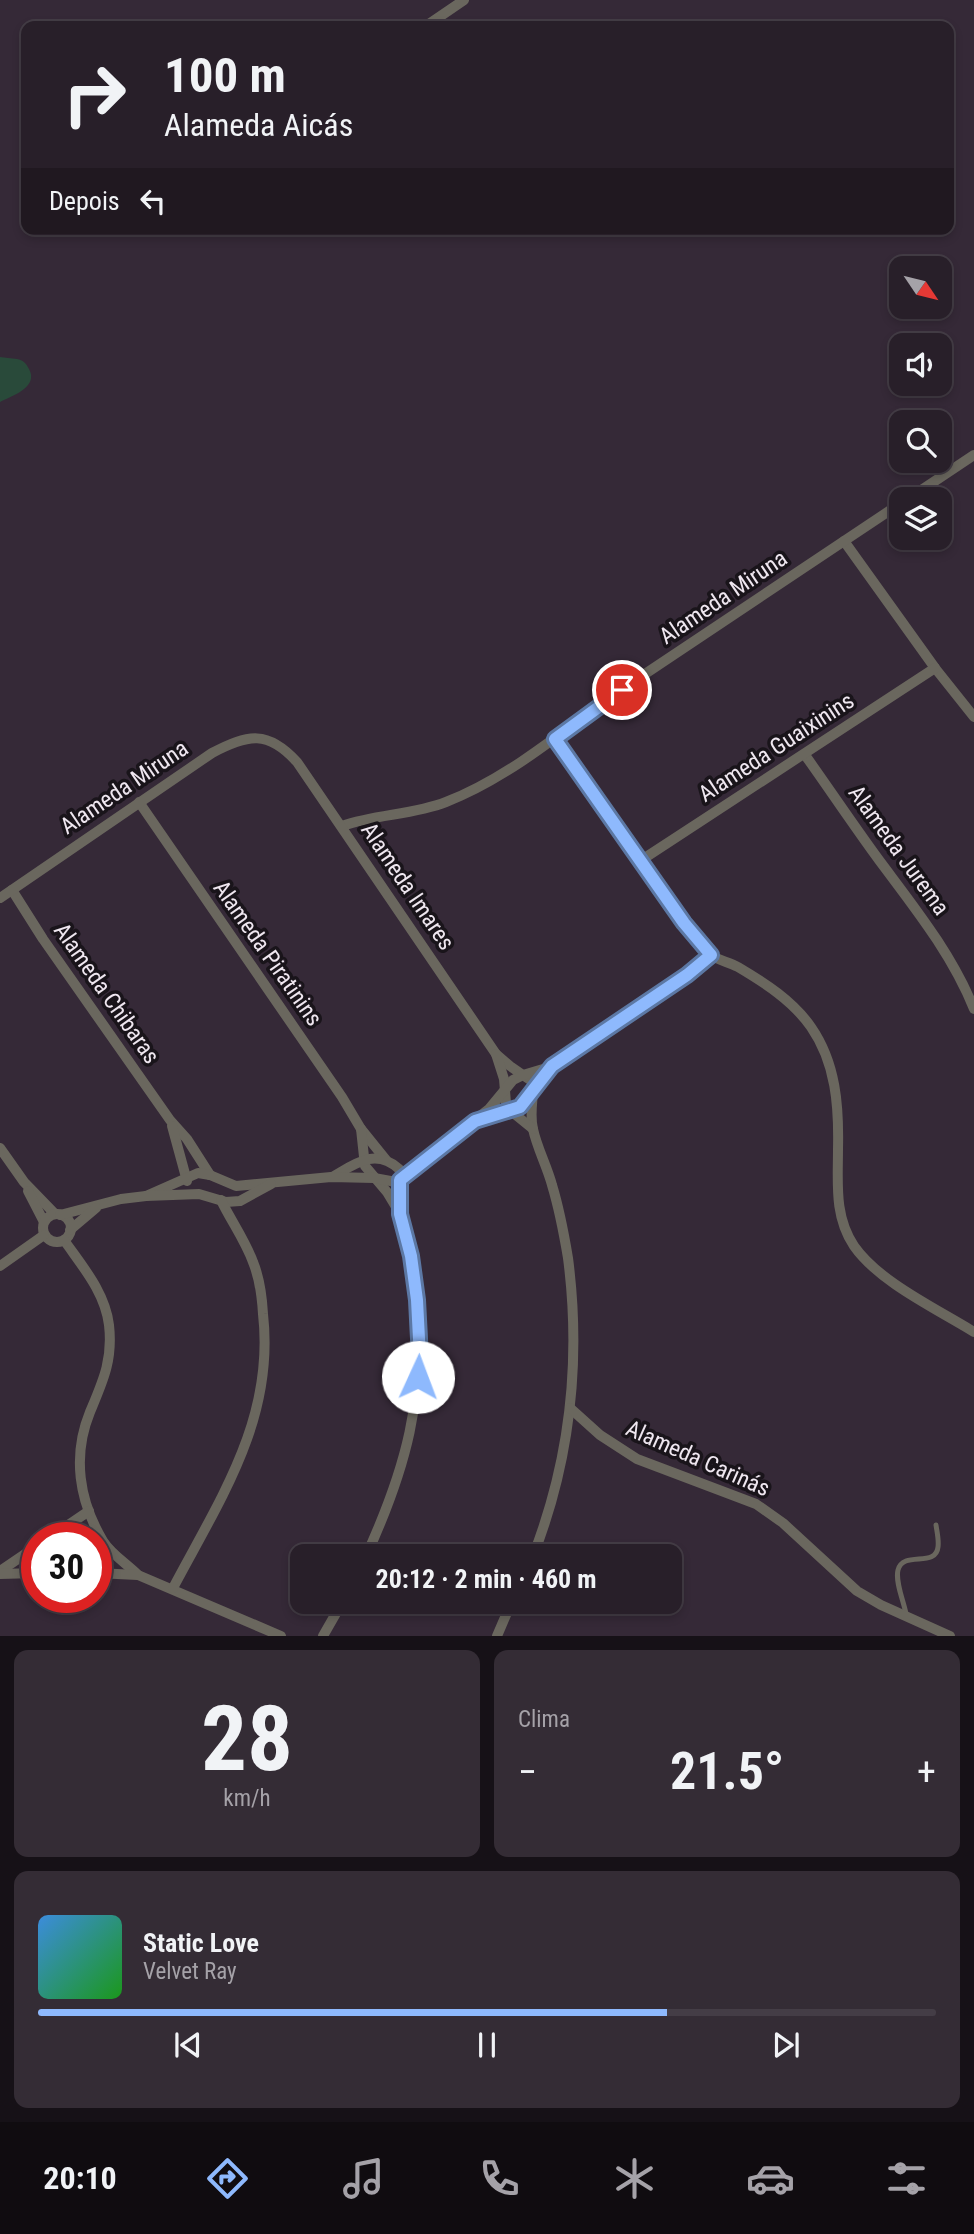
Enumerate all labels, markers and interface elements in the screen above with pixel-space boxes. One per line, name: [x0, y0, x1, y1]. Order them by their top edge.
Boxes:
text: 100 m: [164, 47, 286, 104]
icon: right: [49, 49, 140, 140]
text: Alameda Aicás: [164, 106, 353, 144]
icon: left: [134, 182, 172, 220]
text: Depois: [49, 186, 120, 216]
north arrow: [889, 256, 952, 318]
map controls: [889, 256, 952, 550]
button: sound: [889, 333, 952, 396]
button: search: [889, 410, 952, 473]
button: layers: [889, 487, 952, 550]
street label: Alameda Miruna: [654, 545, 792, 650]
pin: [592, 660, 652, 720]
icon: arrive: [603, 671, 641, 709]
street label: Alameda Guaixinins: [694, 687, 859, 808]
street label: Alameda Miruna: [55, 735, 193, 840]
street label: Alameda Jurema: [843, 780, 955, 920]
street label: Alameda Imares: [355, 818, 460, 955]
street label: Alameda Piratinins: [207, 875, 328, 1031]
street label: Alameda Chibaras: [48, 918, 165, 1069]
position arrow: [381, 1340, 455, 1414]
street label: Alameda Carinás: [622, 1415, 774, 1502]
speed limit sign: 30: [21, 1522, 112, 1613]
text: 20:12 · 2 min · 460 m: [376, 1564, 596, 1594]
text: 28: [201, 1686, 293, 1792]
text: Clima: [518, 1706, 570, 1733]
text: 21.5°: [670, 1741, 784, 1802]
text: −: [518, 1750, 537, 1794]
text: +: [917, 1750, 936, 1794]
text: km/h: [223, 1785, 271, 1812]
text: Static Love: [143, 1928, 259, 1958]
text: Velvet Ray: [143, 1958, 237, 1985]
icon: previous: [169, 2026, 207, 2064]
icon: pause: [468, 2026, 506, 2064]
icon: next: [767, 2026, 805, 2064]
icon: directions: [203, 2154, 252, 2203]
icon: music: [339, 2154, 388, 2203]
icon: phone: [475, 2154, 524, 2203]
icon: climate: [610, 2154, 659, 2203]
icon: car: [746, 2154, 795, 2203]
icon: filters: [882, 2154, 931, 2203]
text: 20:10: [43, 2159, 117, 2197]

